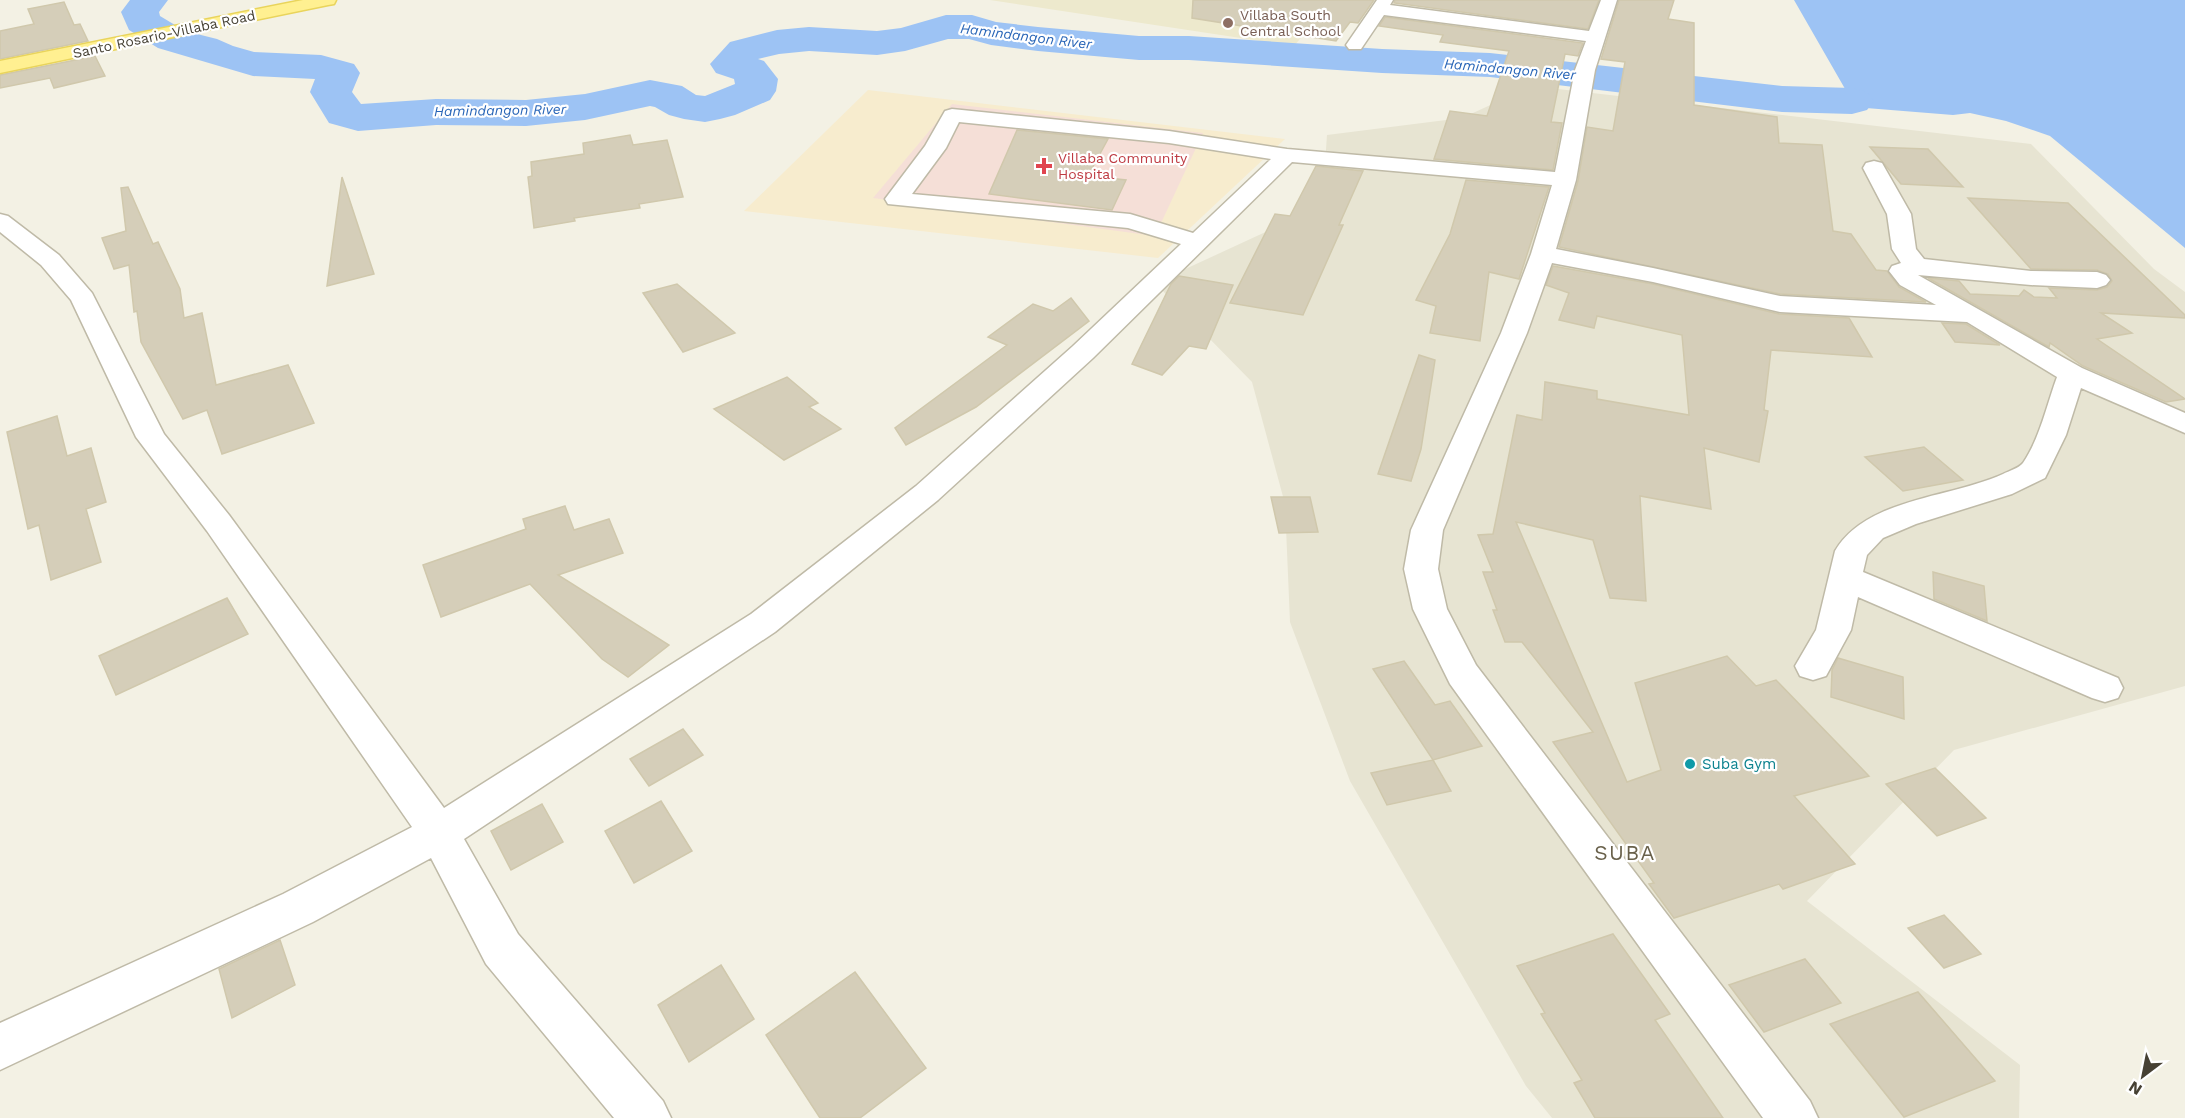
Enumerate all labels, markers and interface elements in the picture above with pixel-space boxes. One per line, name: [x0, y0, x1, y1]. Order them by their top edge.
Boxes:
street label: Santo Rosario-Villaba Road: [71, 7, 257, 61]
place label: Villaba South Central School: [1240, 7, 1341, 39]
marker: Villaba South Central School: [1221, 16, 1235, 30]
water label: Hamindangon River: [959, 20, 1093, 52]
water label: Hamindangon River: [1443, 55, 1577, 83]
water label: Hamindangon River: [434, 101, 567, 119]
place label: Villaba Community Hospital: [1058, 150, 1188, 182]
marker: Villaba Community Hospital: [1035, 157, 1053, 175]
place label: Suba Gym: [1702, 755, 1776, 773]
marker: Suba Gym: [1683, 757, 1697, 771]
district label: SUBA: [1594, 840, 1656, 865]
north arrow: [2113, 1046, 2173, 1106]
text: N: [2125, 1077, 2145, 1099]

